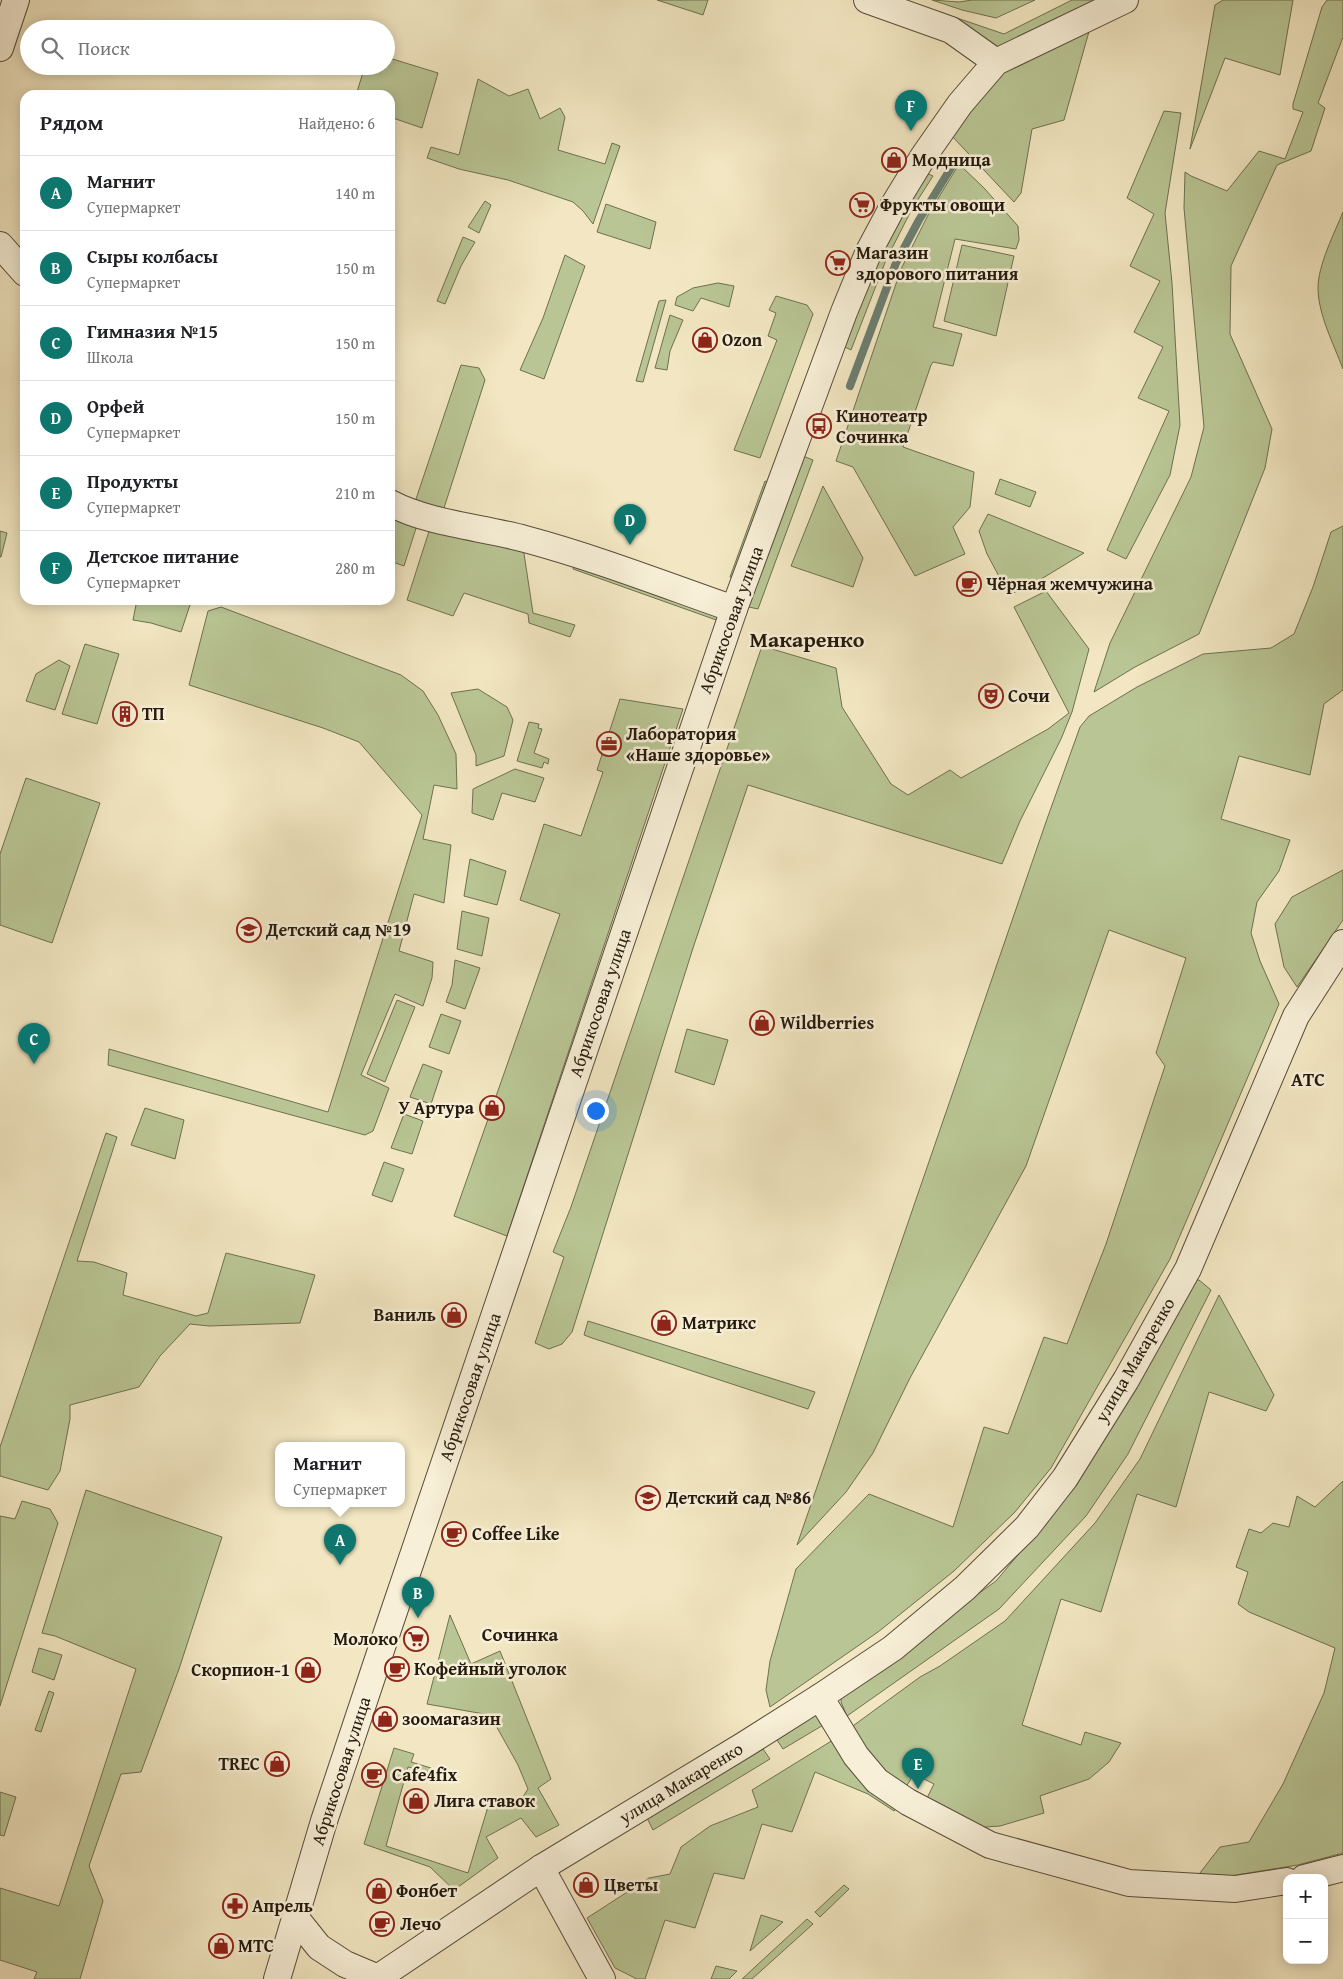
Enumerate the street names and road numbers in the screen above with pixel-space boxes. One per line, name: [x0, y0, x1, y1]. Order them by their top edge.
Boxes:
street label: Абрикосовая улица: [691, 542, 770, 697]
street label: Абрикосовая улица: [561, 925, 638, 1081]
street label: улица Макаренко: [1087, 1292, 1181, 1428]
street label: Абрикосовая улица: [431, 1309, 508, 1465]
street label: Абрикосовая улица: [304, 1692, 377, 1849]
street label: улица Макаренко: [613, 1735, 748, 1831]

